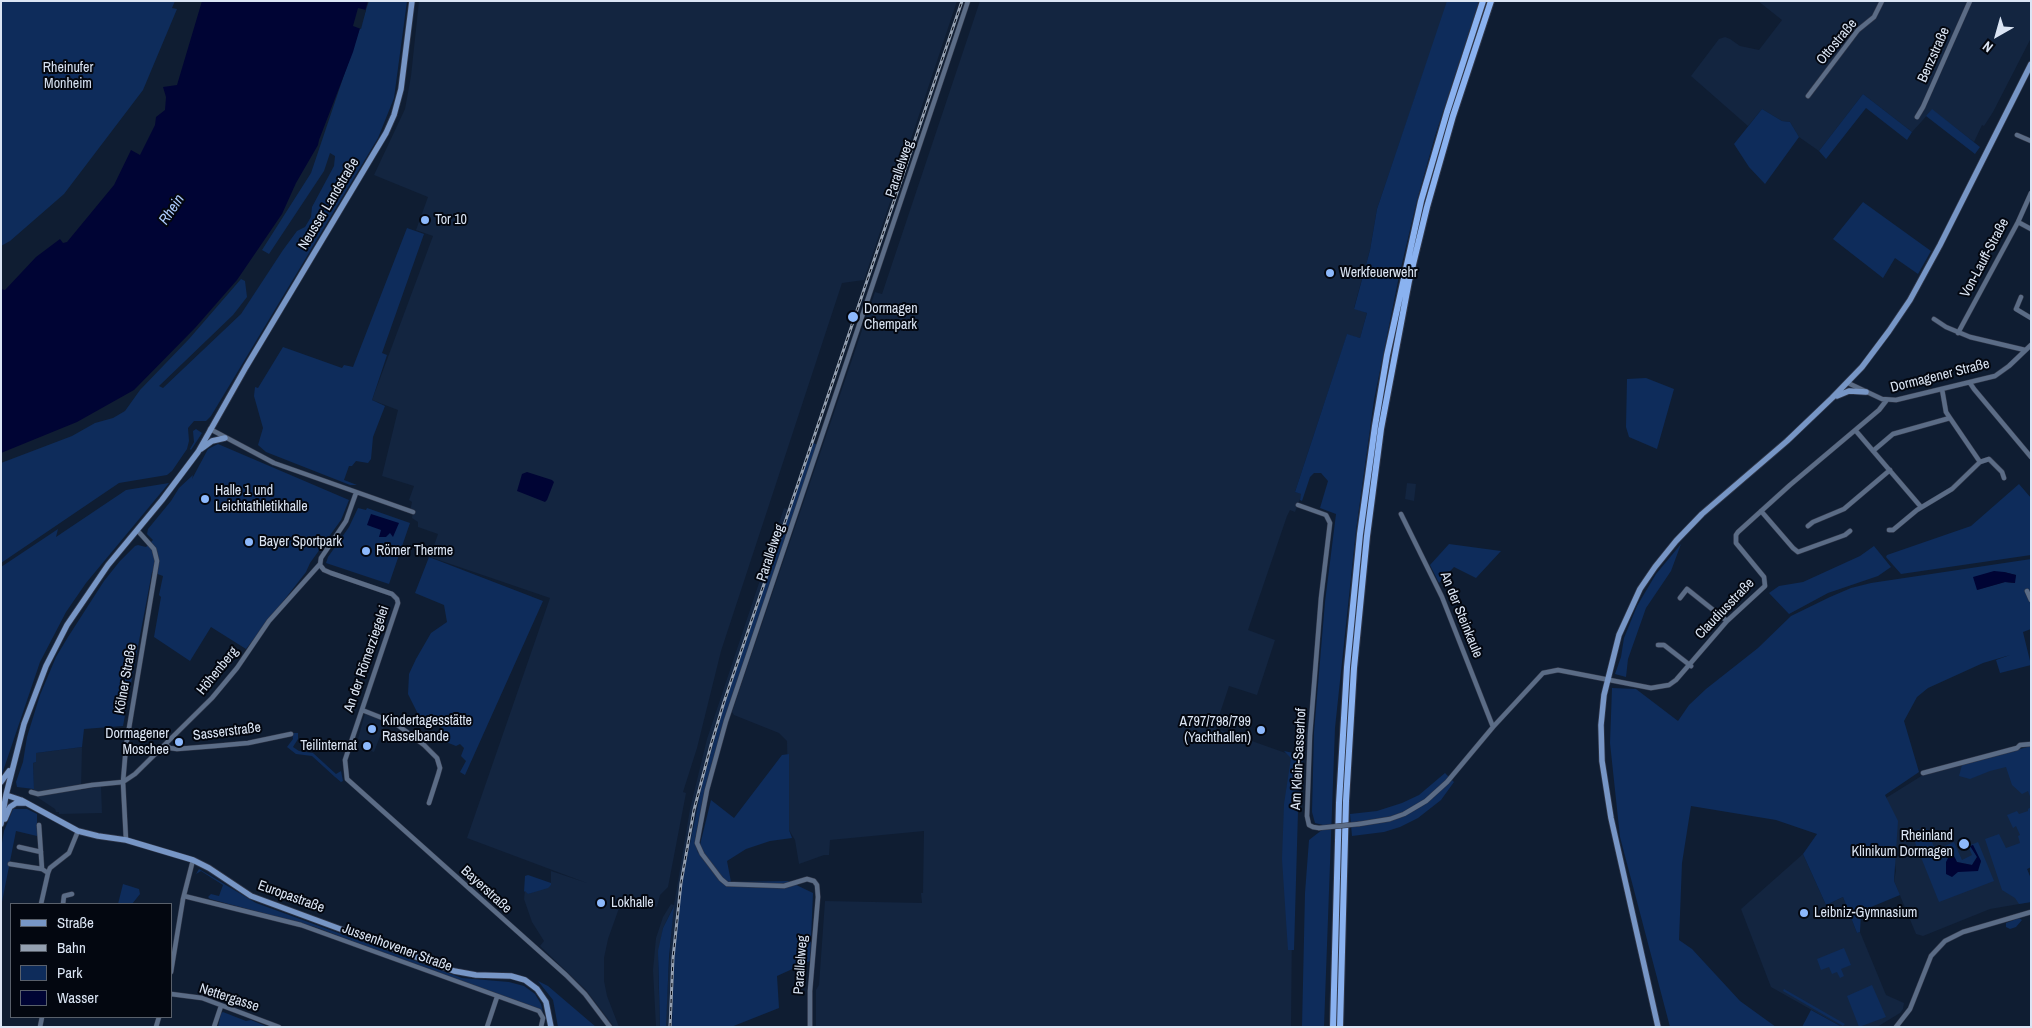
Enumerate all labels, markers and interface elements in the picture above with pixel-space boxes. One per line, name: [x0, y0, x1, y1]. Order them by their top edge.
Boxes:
north arrow: [1972, 10, 2022, 60]
street label: Ottostraße: [1813, 16, 1861, 68]
street label: Benzstraße: [1914, 25, 1954, 85]
text: N: [1979, 37, 1997, 56]
park label: Rheinufer Monheim: [43, 60, 93, 92]
street label: Parallelweg: [882, 138, 918, 200]
street label: Neusser Landstraße: [295, 155, 363, 253]
water label: Rhein: [155, 191, 189, 229]
place label: Tor 10: [435, 212, 467, 228]
marker: Tor 10: [419, 214, 431, 226]
street label: Von-Lauff-Straße: [1957, 216, 2013, 300]
place label: Werkfeuerwehr: [1340, 265, 1418, 281]
marker: Werkfeuerwehr: [1324, 267, 1336, 279]
place label: Dormagen Chempark: [864, 301, 918, 334]
marker: Dormagen Chempark: [846, 310, 860, 324]
street label: Dormagener Straße: [1889, 356, 1991, 396]
place label: Halle 1 und Leichtathletikhalle: [215, 483, 308, 516]
marker: Halle 1 und Leichtathletikhalle: [199, 493, 211, 505]
street label: Parallelweg: [753, 522, 789, 584]
place label: Bayer Sportpark: [259, 534, 342, 550]
marker: Bayer Sportpark: [243, 536, 255, 548]
place label: Römer Therme: [376, 543, 453, 559]
marker: Römer Therme: [360, 545, 372, 557]
street label: An der Steinkaule: [1436, 570, 1486, 660]
street label: Claudiusstraße: [1692, 575, 1758, 643]
street label: An der Römerziegelei: [341, 603, 393, 715]
street label: Kölner Straße: [112, 643, 140, 715]
street label: Höhenberg: [194, 644, 242, 698]
street label: Am Klein-Sasserhof: [1288, 708, 1310, 810]
place label: Kindertagesstätte Rasselbande: [382, 713, 472, 746]
place label: A797/798/799 (Yachthallen): [1180, 714, 1251, 746]
street label: Sasserstraße: [192, 720, 262, 744]
marker: Kindertagesstätte Rasselbande: [366, 723, 378, 735]
marker: A797/798/799 (Yachthallen): [1255, 724, 1267, 736]
place label: Dormagener Moschee: [105, 726, 169, 759]
marker: Dormagener Moschee: [173, 736, 185, 748]
place label: Teilinternat: [300, 738, 357, 754]
marker: Teilinternat: [361, 740, 373, 752]
place label: Rheinland Klinikum Dormagen: [1852, 828, 1953, 860]
marker: Rheinland Klinikum Dormagen: [1957, 837, 1971, 851]
street label: Bayerstraße: [457, 863, 515, 917]
street label: Europastraße: [255, 877, 327, 917]
place label: Lokhalle: [611, 895, 654, 911]
marker: Lokhalle: [595, 897, 607, 909]
legend: [10, 903, 172, 1018]
place label: Leibniz-Gymnasium: [1814, 905, 1917, 921]
marker: Leibniz-Gymnasium: [1798, 907, 1810, 919]
text: Straße: [57, 912, 94, 933]
street label: Jussenhovener Straße: [340, 920, 454, 976]
street label: Parallelweg: [791, 935, 811, 995]
text: Bahn: [57, 937, 86, 958]
text: Park: [57, 962, 82, 983]
street label: Nettergasse: [197, 980, 261, 1016]
text: Wasser: [57, 987, 98, 1008]

